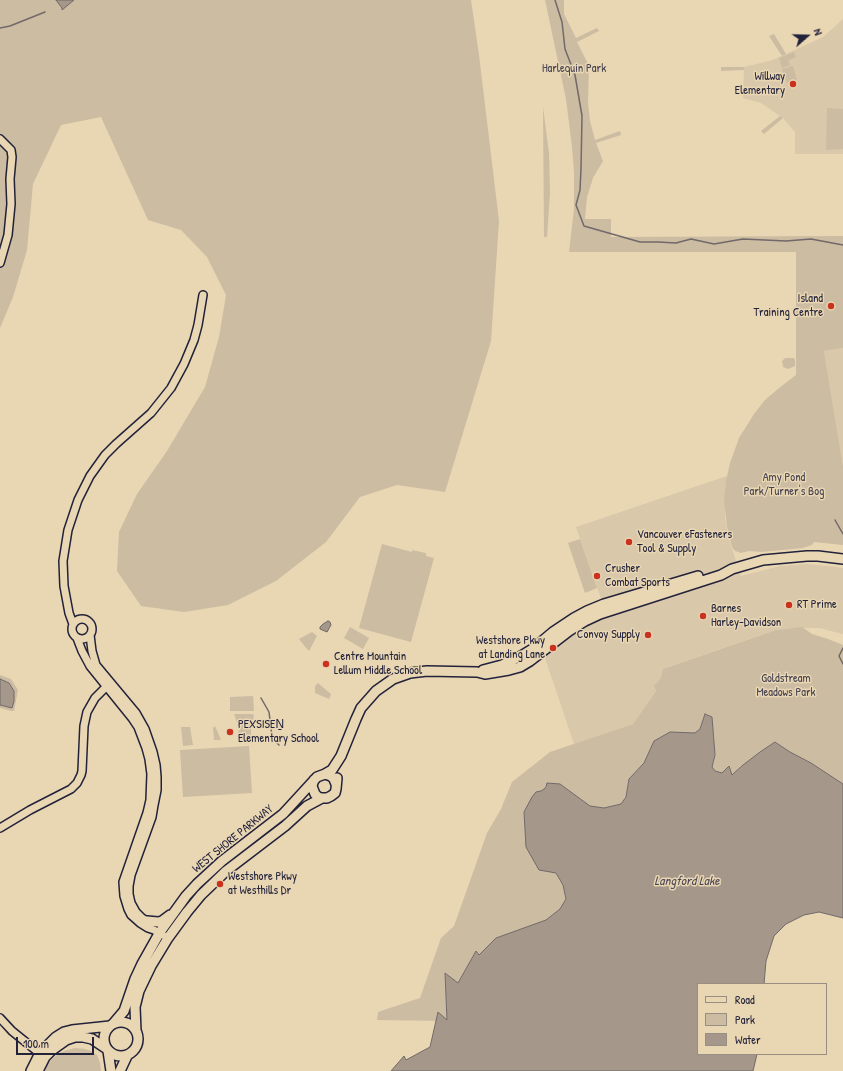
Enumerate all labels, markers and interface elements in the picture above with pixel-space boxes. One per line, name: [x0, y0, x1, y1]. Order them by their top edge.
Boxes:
north arrow: [787, 16, 827, 56]
text: N: [811, 27, 826, 37]
park label: Harlequin Park: [542, 62, 606, 76]
place label: Willway Elementary: [735, 70, 785, 98]
marker: Willway Elementary: [788, 79, 798, 89]
place label: Island Training Centre: [753, 292, 823, 320]
marker: Island Training Centre: [826, 301, 836, 311]
park label: Amy Pond Park/Turner's Bog: [744, 471, 824, 499]
place label: Vancouver eFasteners Tool & Supply: [637, 528, 732, 556]
marker: Vancouver eFasteners Tool & Supply: [624, 537, 634, 547]
place label: Crusher Combat Sports: [605, 562, 670, 590]
marker: Crusher Combat Sports: [592, 571, 602, 581]
place label: RT Prime: [797, 598, 837, 612]
marker: RT Prime: [784, 600, 794, 610]
place label: Barnes Harley-Davidson: [711, 602, 781, 630]
marker: Barnes Harley-Davidson: [698, 611, 708, 621]
place label: Convoy Supply: [577, 628, 640, 642]
marker: Convoy Supply: [643, 630, 653, 640]
place label: Westshore Pkwy at Landing Lane: [476, 634, 545, 662]
marker: Westshore Pkwy at Landing Lane: [548, 643, 558, 653]
place label: Centre Mountain Lellum Middle School: [334, 650, 422, 678]
marker: Centre Mountain Lellum Middle School: [321, 659, 331, 669]
park label: Goldstream Meadows Park: [756, 672, 816, 700]
place label: PEXSISEṈ Elementary School: [238, 718, 319, 746]
marker: PEXSISEṈ Elementary School: [225, 727, 235, 737]
street label: WEST SHORE PARKWAY: [190, 802, 276, 876]
place label: Westshore Pkwy at Westhills Dr: [228, 870, 297, 898]
water label: Langford Lake: [654, 874, 720, 890]
marker: Westshore Pkwy at Westhills Dr: [215, 879, 225, 889]
legend: [697, 983, 827, 1055]
text: Road: [735, 991, 755, 1008]
text: Park: [735, 1011, 755, 1028]
scale bar: [18, 1029, 96, 1055]
text: Water: [735, 1031, 761, 1048]
text: 100 m: [23, 1035, 49, 1052]

